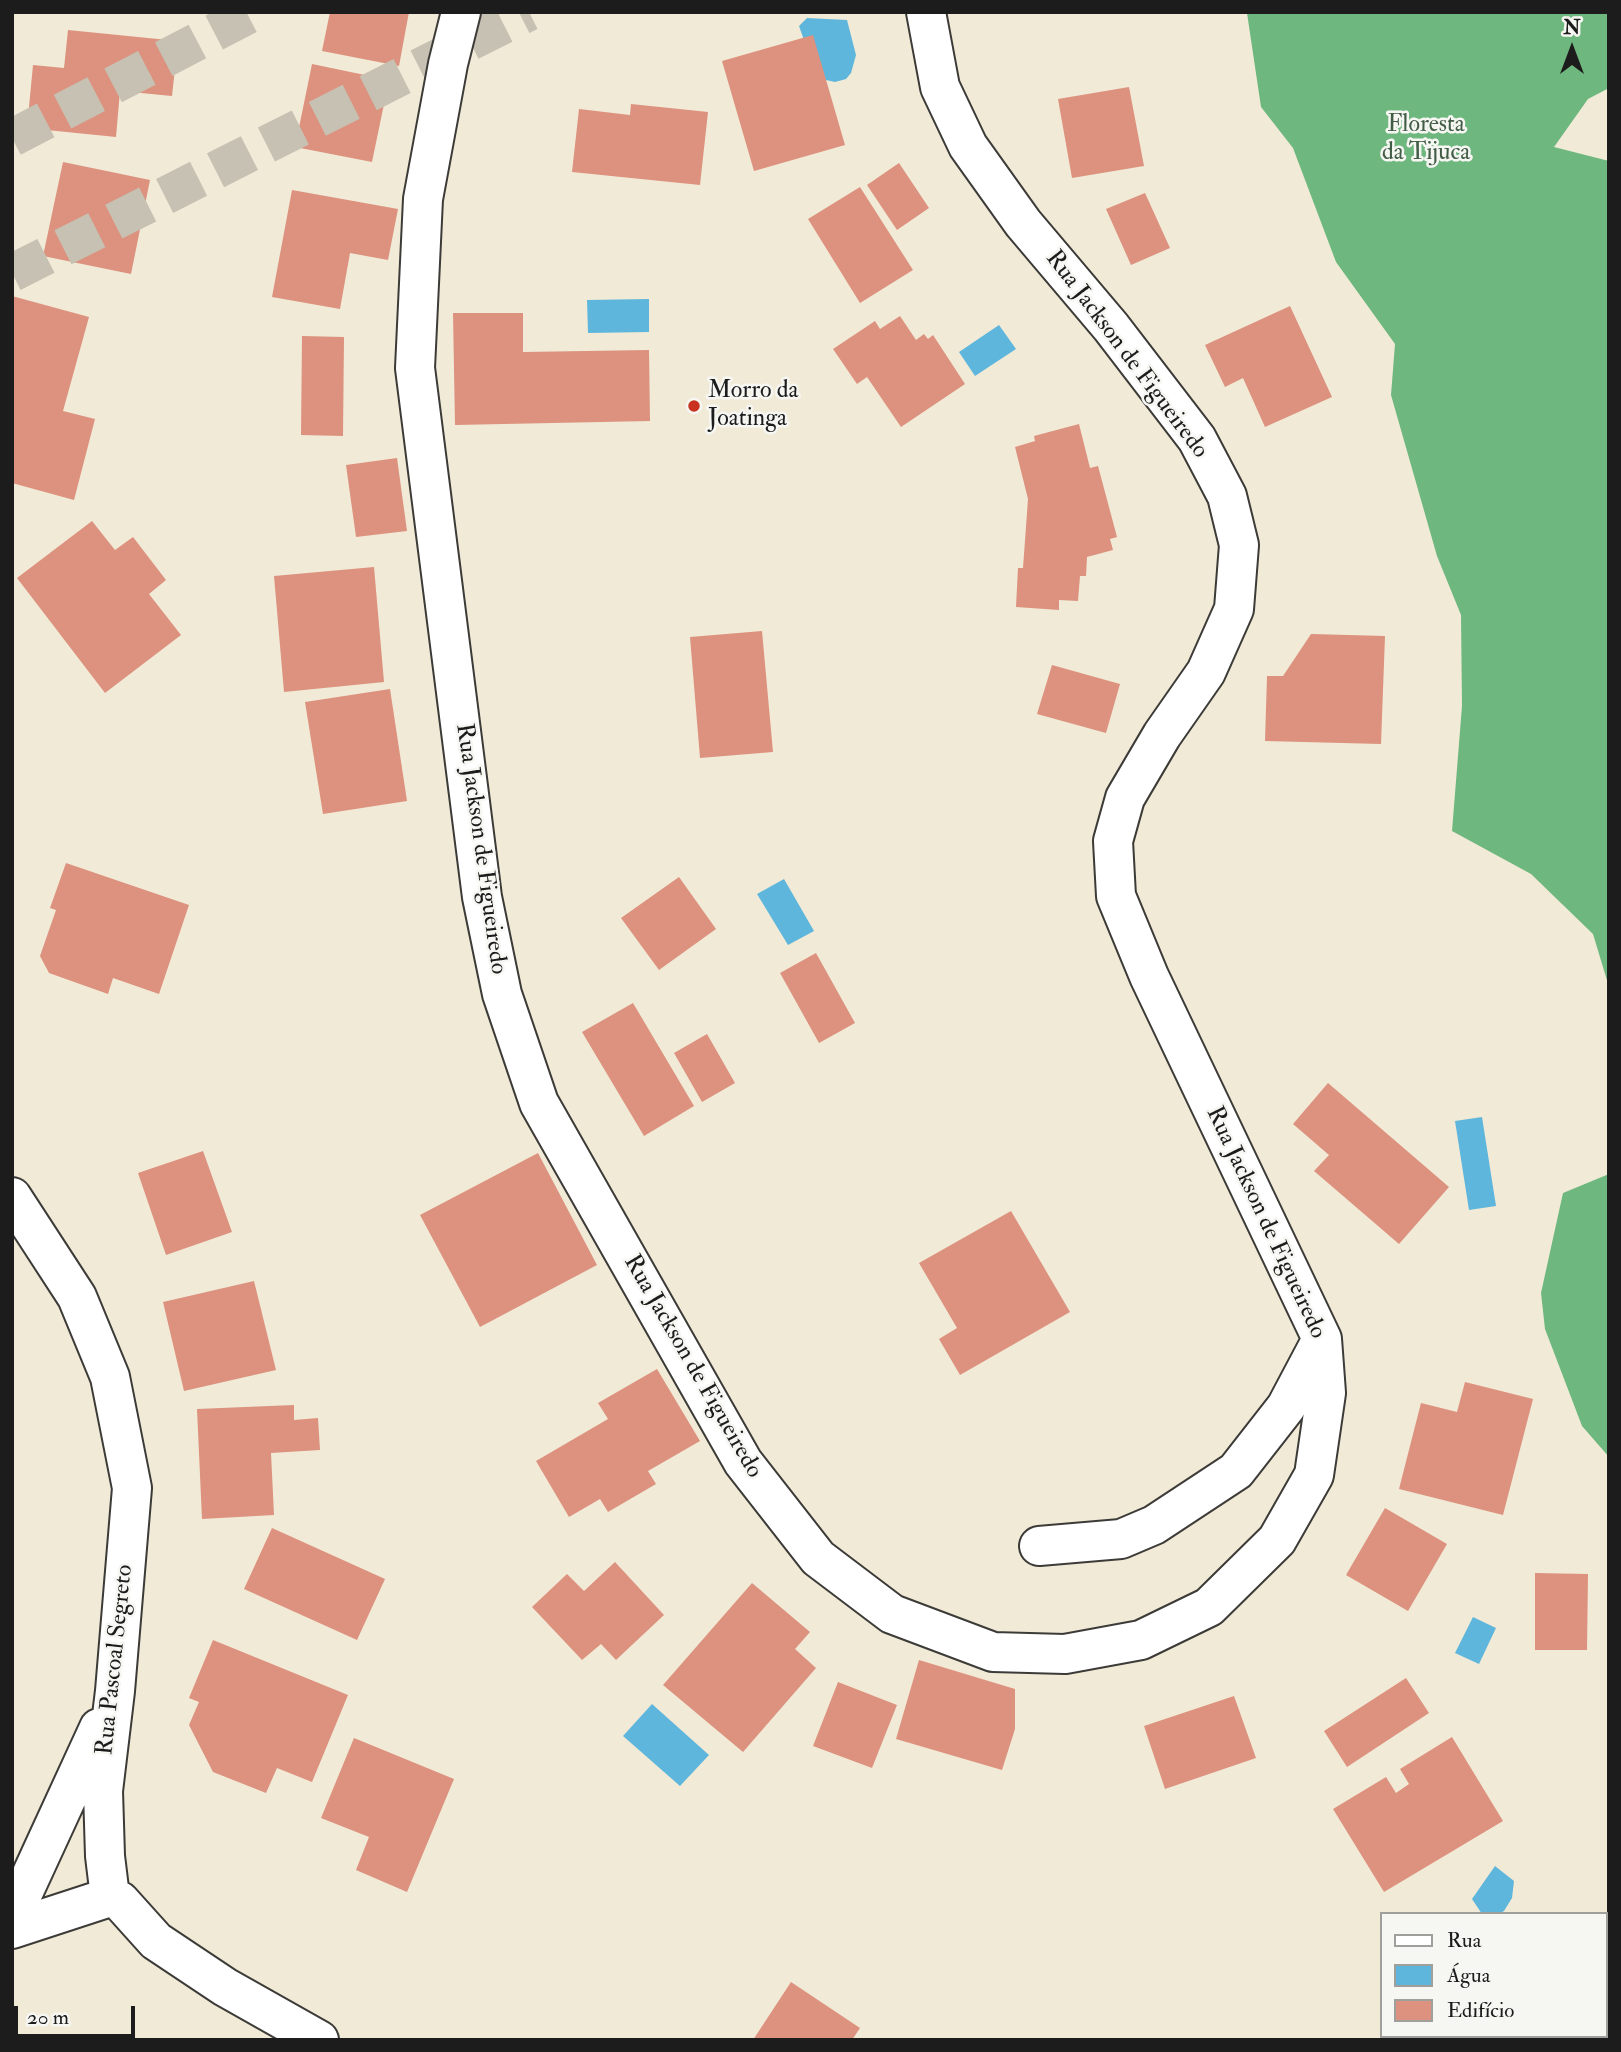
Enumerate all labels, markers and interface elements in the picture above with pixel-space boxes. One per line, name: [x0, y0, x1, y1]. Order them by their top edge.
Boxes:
north arrow: [1537, 14, 1607, 84]
text: N: [1563, 16, 1581, 40]
park label: Floresta da Tijuca: [1382, 112, 1470, 168]
street label: Rua Jackson de Figueiredo: [1038, 245, 1214, 465]
place label: Morro da Joatinga: [708, 378, 798, 434]
marker: Morro da Joatinga: [686, 398, 702, 414]
street label: Rua Jackson de Figueiredo: [448, 722, 512, 976]
street label: Rua Jackson de Figueiredo: [1199, 1102, 1331, 1344]
street label: Rua Jackson de Figueiredo: [616, 1250, 768, 1484]
street label: Rua Pascoal Segreto: [92, 1563, 140, 1757]
legend: [1380, 1912, 1607, 2038]
text: Rua: [1447, 1927, 1481, 1954]
text: Água: [1447, 1962, 1490, 1989]
scale bar: [18, 1993, 138, 2037]
text: Edifício: [1447, 1997, 1514, 2024]
text: 20 m: [27, 2004, 69, 2031]

